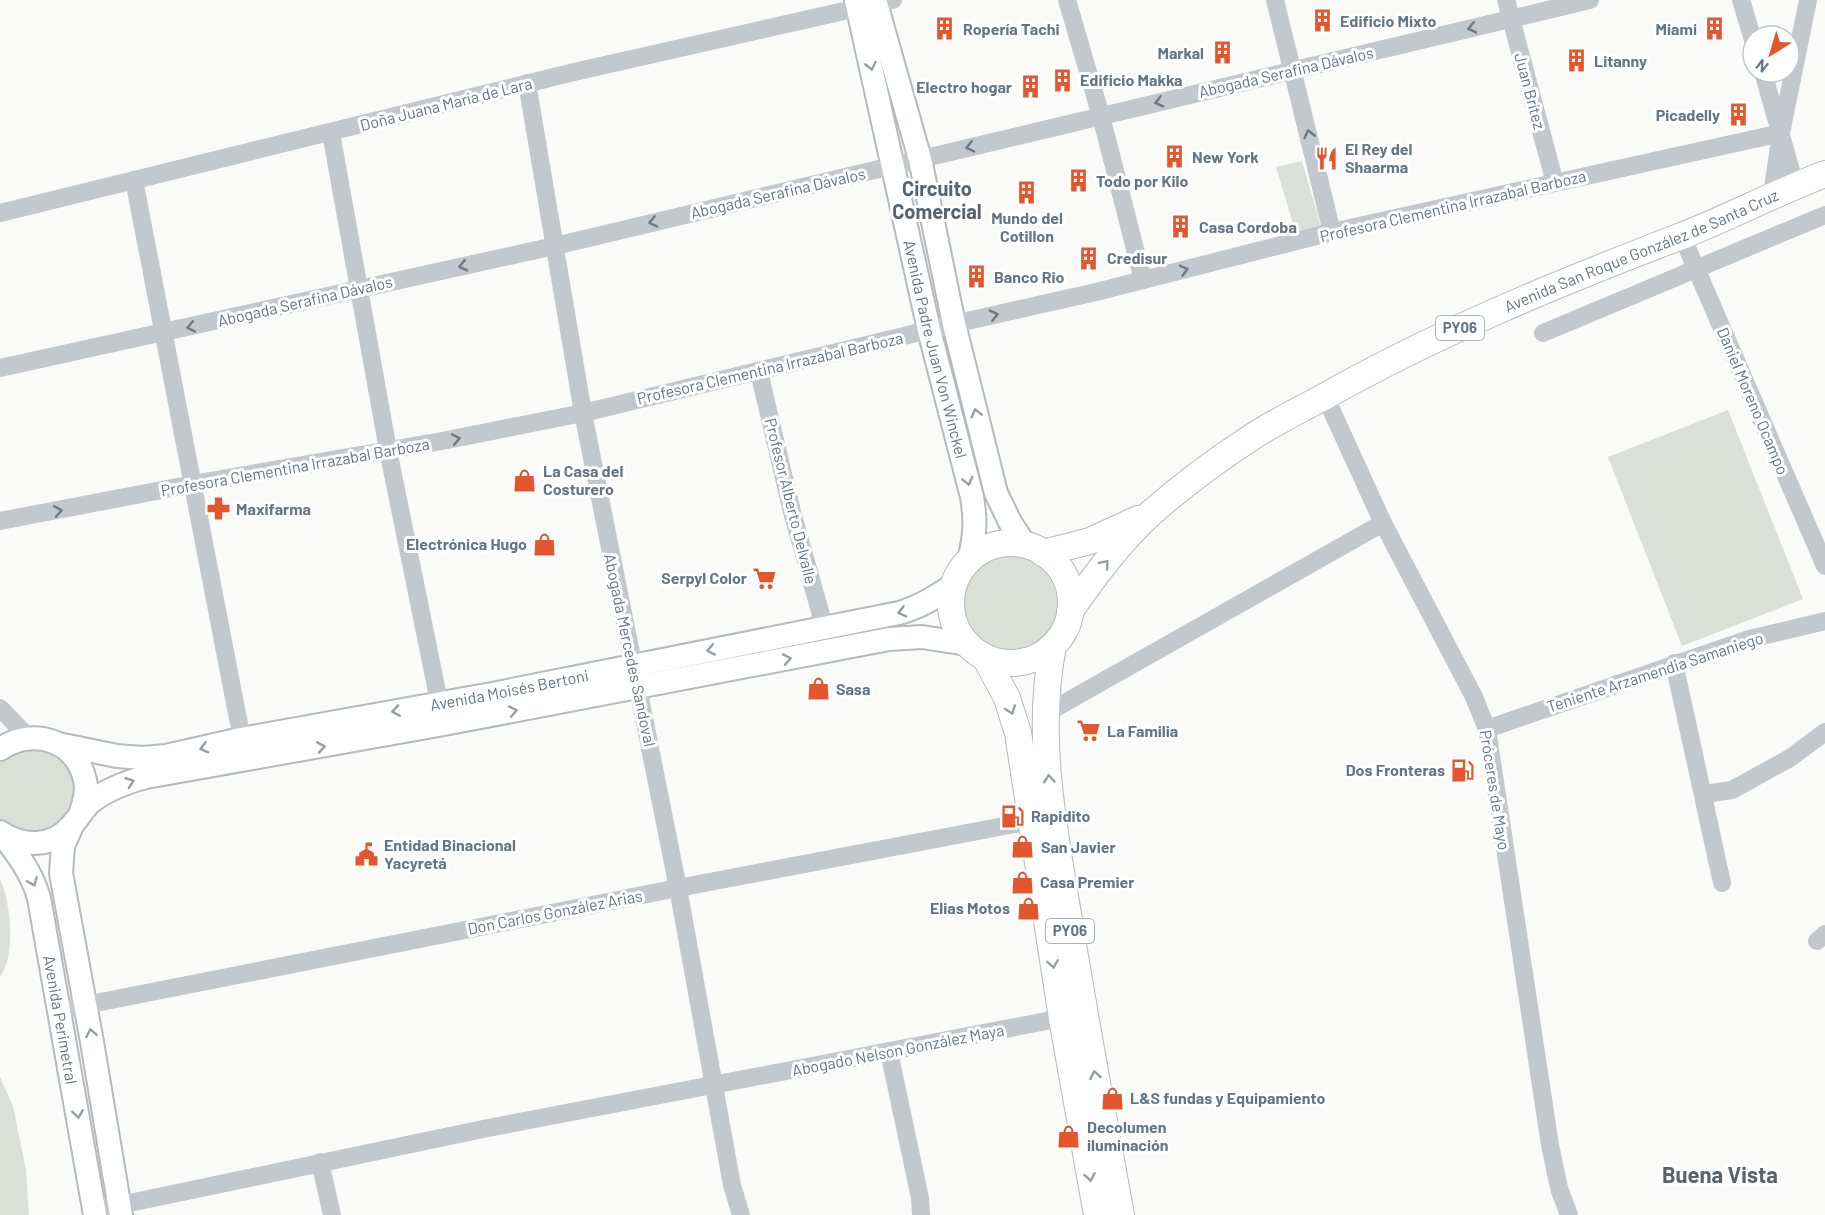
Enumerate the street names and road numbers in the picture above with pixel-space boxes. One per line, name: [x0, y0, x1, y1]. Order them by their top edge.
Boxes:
street label: Abogada Serafina Dávalos: [1197, 42, 1375, 101]
street label: Juan Brítez: [1511, 51, 1550, 131]
street label: Doña Juana María de Lara: [358, 73, 534, 134]
street label: Abogada Serafina Dávalos: [689, 163, 867, 222]
street label: Profesora Clementina Irrazabal Barboza: [1318, 166, 1588, 245]
street label: Avenida San Roque González de Santa Cruz: [1501, 185, 1781, 316]
street label: Avenida Padre Juan Von Winckel: [900, 238, 972, 460]
street label: Abogada Serafina Dávalos: [216, 271, 394, 330]
road number: PY06: [1436, 316, 1484, 340]
street label: Daniel Moreno Ocampo: [1714, 324, 1793, 477]
street label: Profesora Clementina Irrazabal Barboza: [635, 328, 905, 407]
street label: Profesor Alberto Delvalle: [762, 416, 821, 586]
street label: Profesora Clementina Irrazabal Barboza: [159, 433, 431, 500]
street label: Abogada Mercedes Sandoval: [601, 552, 660, 748]
street label: Teniente Arzamendia Samaniego: [1544, 628, 1765, 716]
street label: Avenida Moisés Bertoni: [428, 665, 590, 714]
street label: Próceres de Mayo: [1477, 728, 1514, 851]
street label: Don Carlos González Arias: [466, 885, 644, 938]
road number: PY06: [1046, 919, 1094, 943]
street label: Avenida Perimetral: [40, 954, 82, 1086]
street label: Abogado Nelson González Maya: [790, 1020, 1006, 1079]

